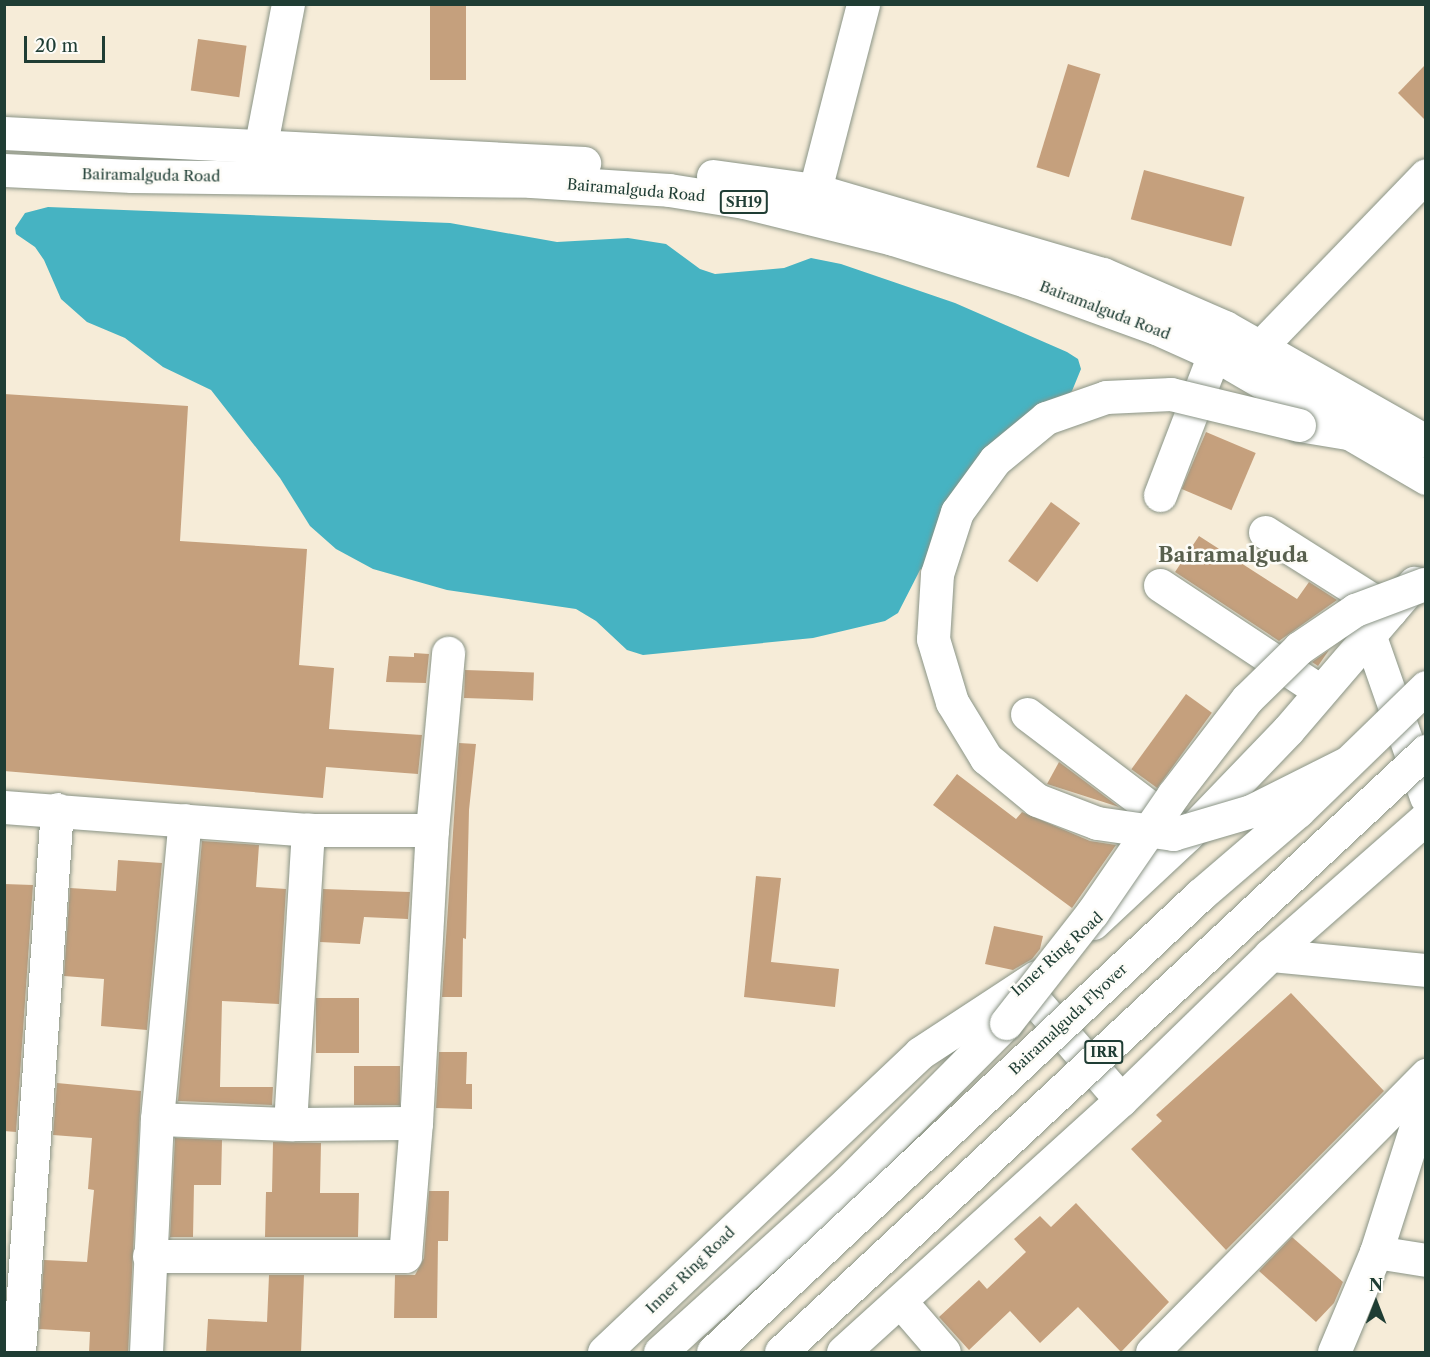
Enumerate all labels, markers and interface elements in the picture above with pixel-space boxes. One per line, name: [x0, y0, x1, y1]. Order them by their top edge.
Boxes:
scale bar: [27, 24, 108, 62]
text: 20 m: [35, 35, 78, 57]
street label: Bairamalguda Road: [81, 165, 221, 185]
street label: Bairamalguda Road: [566, 175, 706, 205]
road number: SH19: [718, 191, 770, 213]
street label: Bairamalguda Road: [1037, 277, 1173, 343]
district label: Bairamalguda: [1158, 542, 1308, 568]
street label: Inner Ring Road: [1007, 908, 1107, 1000]
street label: Bairamalguda Flyover: [1005, 960, 1131, 1078]
road number: IRR: [1083, 1041, 1125, 1063]
street label: Inner Ring Road: [642, 1223, 738, 1317]
north arrow: [1346, 1273, 1406, 1333]
text: N: [1369, 1275, 1383, 1295]

